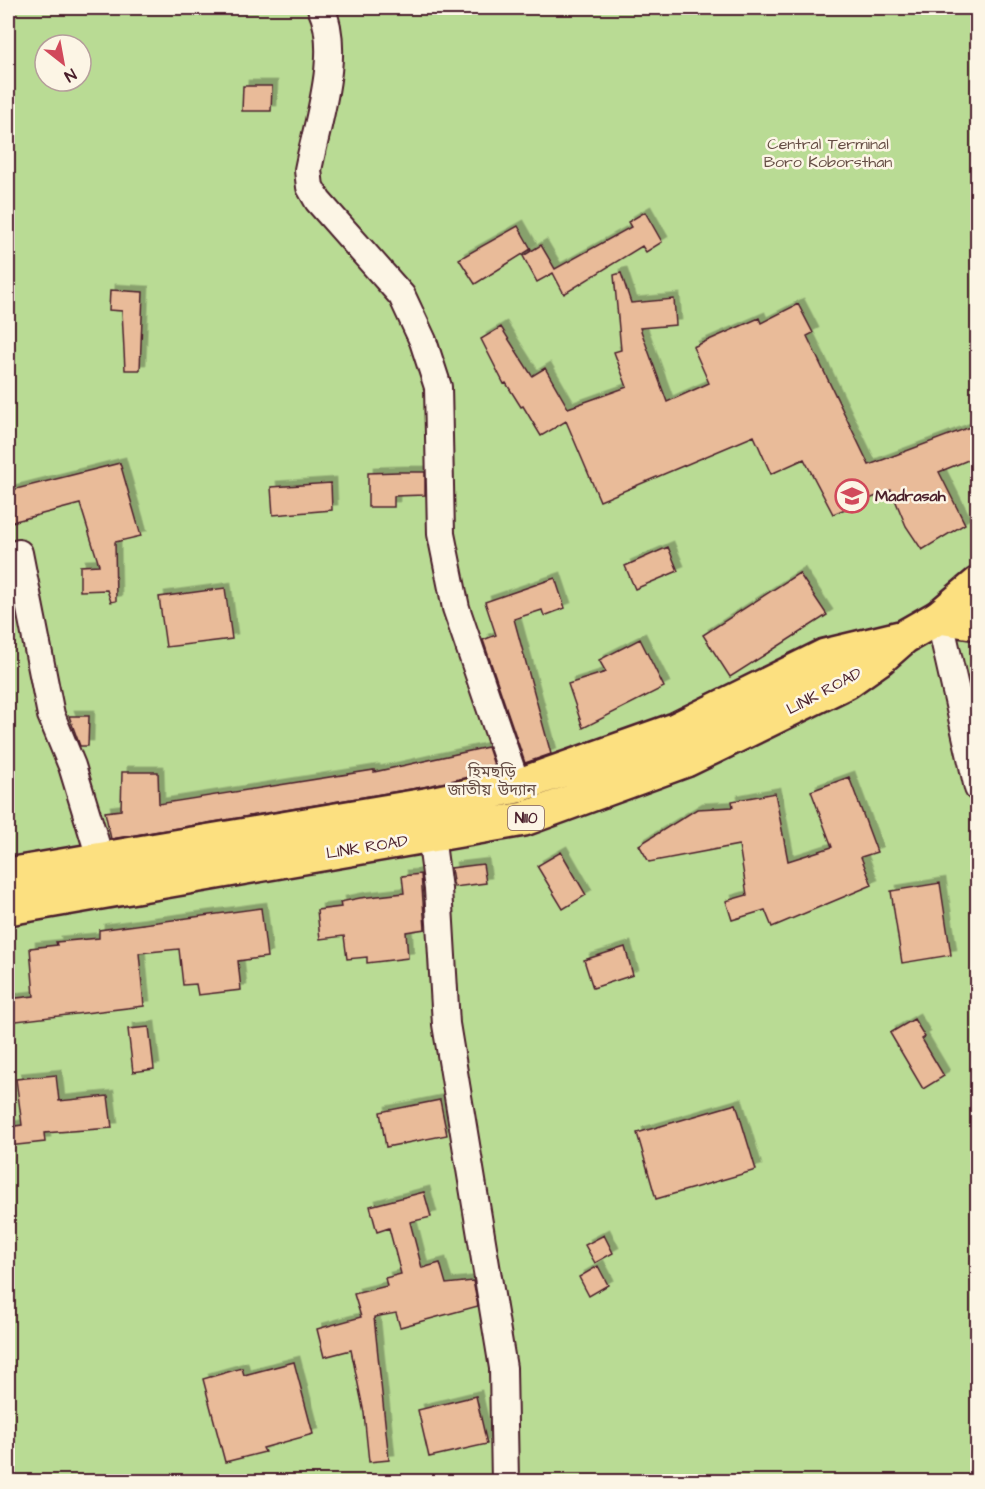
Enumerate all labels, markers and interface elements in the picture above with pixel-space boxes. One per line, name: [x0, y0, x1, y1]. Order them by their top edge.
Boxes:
north arrow: [33, 33, 93, 93]
text: N: [60, 63, 80, 87]
park label: Central Terminal Boro Koborsthan: [764, 133, 892, 173]
school or university icon: Madrasah: [834, 478, 870, 514]
place label: Madrasah: [875, 485, 947, 507]
street label: LINK ROAD: [782, 662, 866, 720]
park label: হিমছড়ি জাতীয় উদ্যান: [447, 761, 537, 801]
road number: N110: [508, 806, 544, 830]
street label: LINK ROAD: [325, 830, 409, 864]

